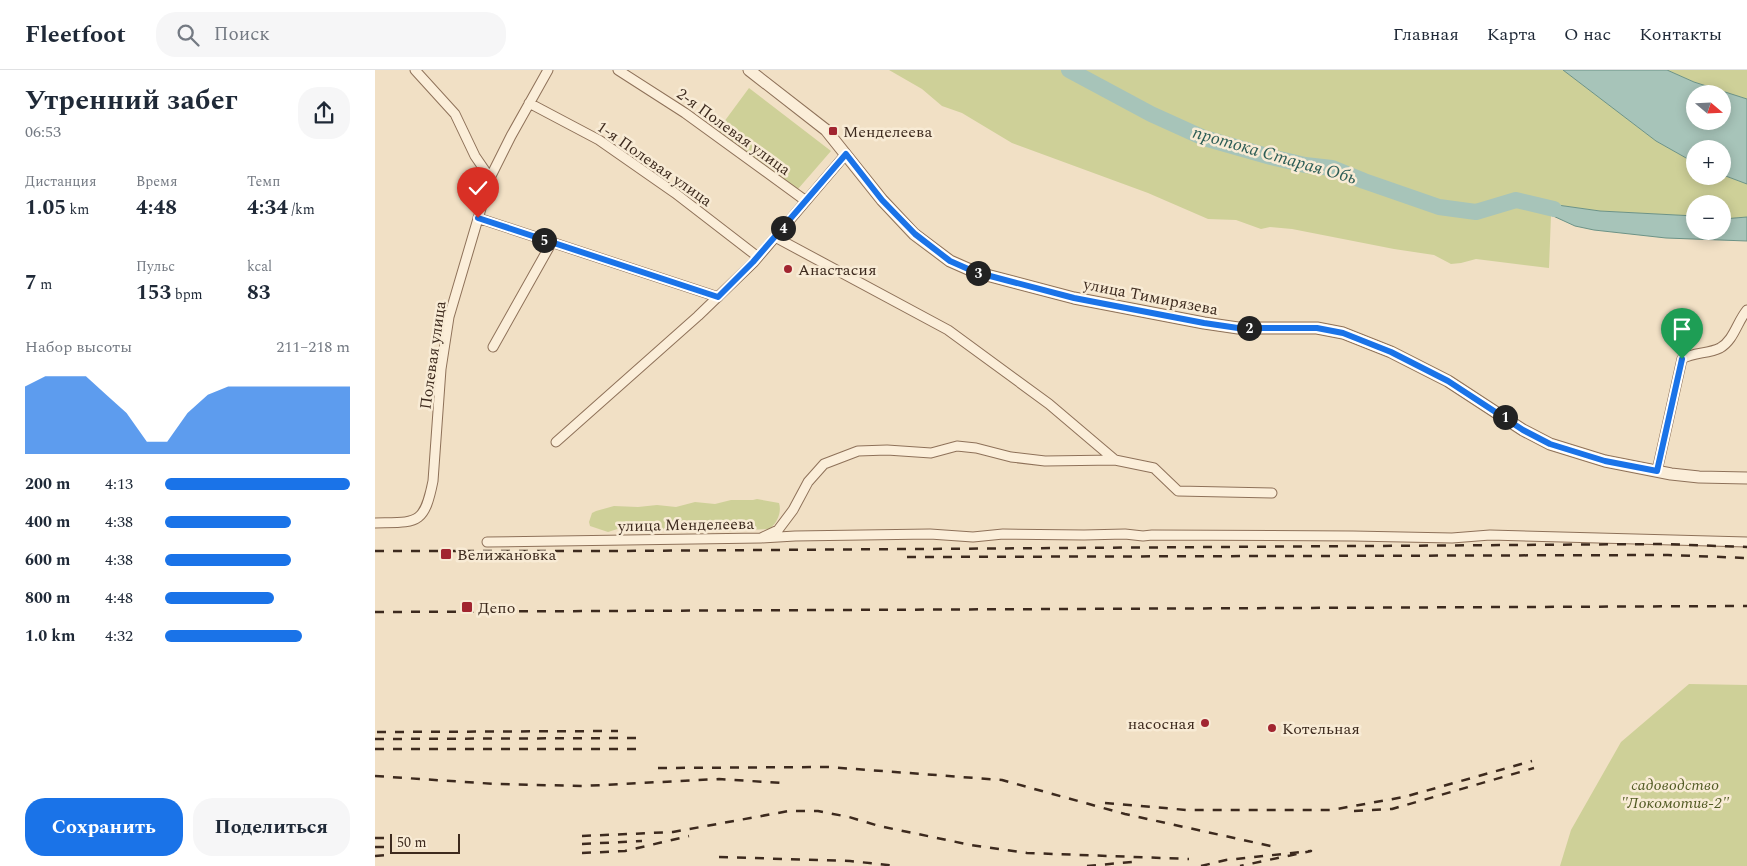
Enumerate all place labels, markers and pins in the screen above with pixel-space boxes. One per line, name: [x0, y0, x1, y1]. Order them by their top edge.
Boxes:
place label: Менделеева: [843, 120, 932, 144]
marker: Менделеева: [827, 125, 839, 137]
pin: [457, 167, 499, 218]
pin: 4: [771, 216, 795, 240]
pin: 5: [531, 228, 557, 252]
place label: Анастасия: [798, 258, 876, 282]
pin: 3: [965, 260, 991, 286]
marker: Анастасия: [782, 263, 794, 275]
pin: [1661, 308, 1703, 359]
pin: 2: [1237, 316, 1261, 340]
pin: 1: [1493, 404, 1517, 430]
place label: Велижановка: [457, 543, 556, 567]
marker: Велижановка: [439, 547, 453, 561]
place label: Депо: [478, 596, 515, 620]
marker: Депо: [460, 600, 474, 614]
place label: насосная: [1128, 712, 1195, 736]
marker: насосная: [1199, 717, 1211, 729]
place label: Котельная: [1282, 717, 1360, 741]
marker: Котельная: [1266, 722, 1278, 734]

